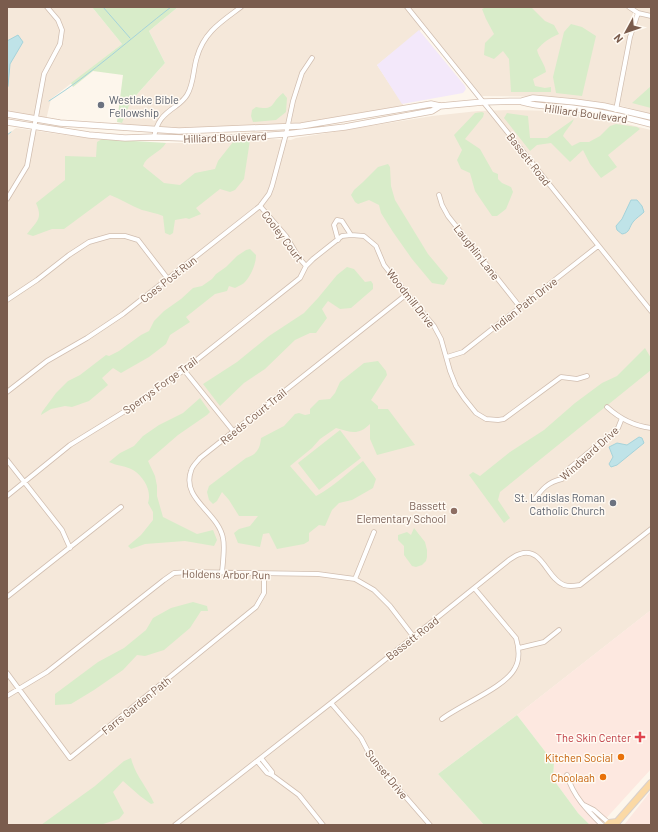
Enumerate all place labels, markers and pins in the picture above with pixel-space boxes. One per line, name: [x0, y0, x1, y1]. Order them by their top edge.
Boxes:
place label: Westlake Bible Fellowship: [109, 93, 179, 119]
marker: Westlake Bible Fellowship: [96, 100, 106, 110]
place label: St. Ladislas Roman Catholic Church: [514, 491, 605, 517]
marker: St. Ladislas Roman Catholic Church: [608, 498, 618, 508]
place label: Bassett Elementary School: [356, 499, 446, 525]
marker: Bassett Elementary School: [449, 506, 459, 516]
place label: The Skin Center: [556, 731, 631, 744]
marker: The Skin Center: [634, 731, 646, 743]
place label: Kitchen Social: [545, 751, 613, 764]
marker: Kitchen Social: [616, 752, 626, 762]
place label: Choolaah: [551, 771, 595, 784]
marker: Choolaah: [598, 772, 608, 782]

